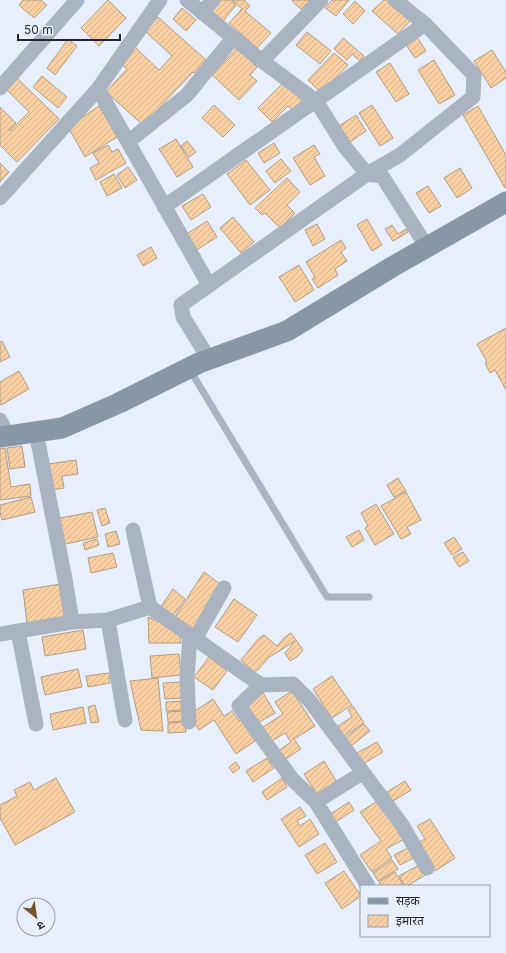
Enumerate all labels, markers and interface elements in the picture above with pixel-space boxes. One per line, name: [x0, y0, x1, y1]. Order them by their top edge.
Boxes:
scale bar: [18, 16, 120, 42]
text: 50 m: [24, 22, 53, 37]
legend: [360, 885, 490, 937]
text: सड़क: [396, 893, 421, 908]
north arrow: [16, 897, 56, 937]
text: इमारत: [396, 913, 425, 928]
text: उ: [34, 918, 47, 934]

